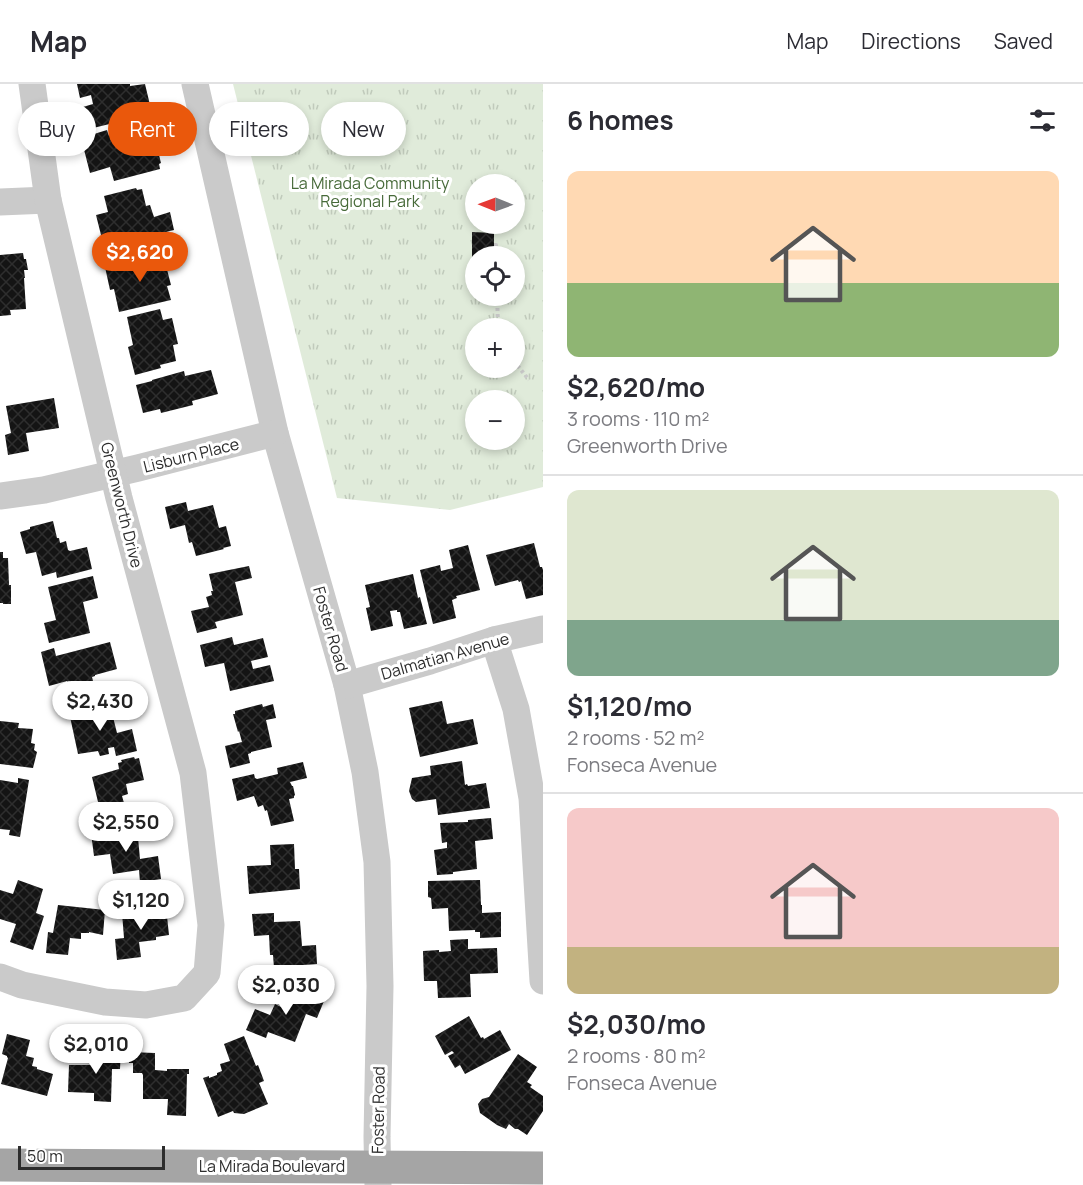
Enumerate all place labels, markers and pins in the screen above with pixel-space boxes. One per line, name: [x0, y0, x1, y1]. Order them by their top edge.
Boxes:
pin: $2,620: [91, 232, 189, 283]
pin: $2,430: [51, 681, 149, 732]
pin: $2,550: [77, 802, 175, 853]
pin: $1,120: [92, 880, 190, 931]
pin: $2,030: [237, 965, 335, 1016]
pin: $2,010: [47, 1024, 145, 1075]

